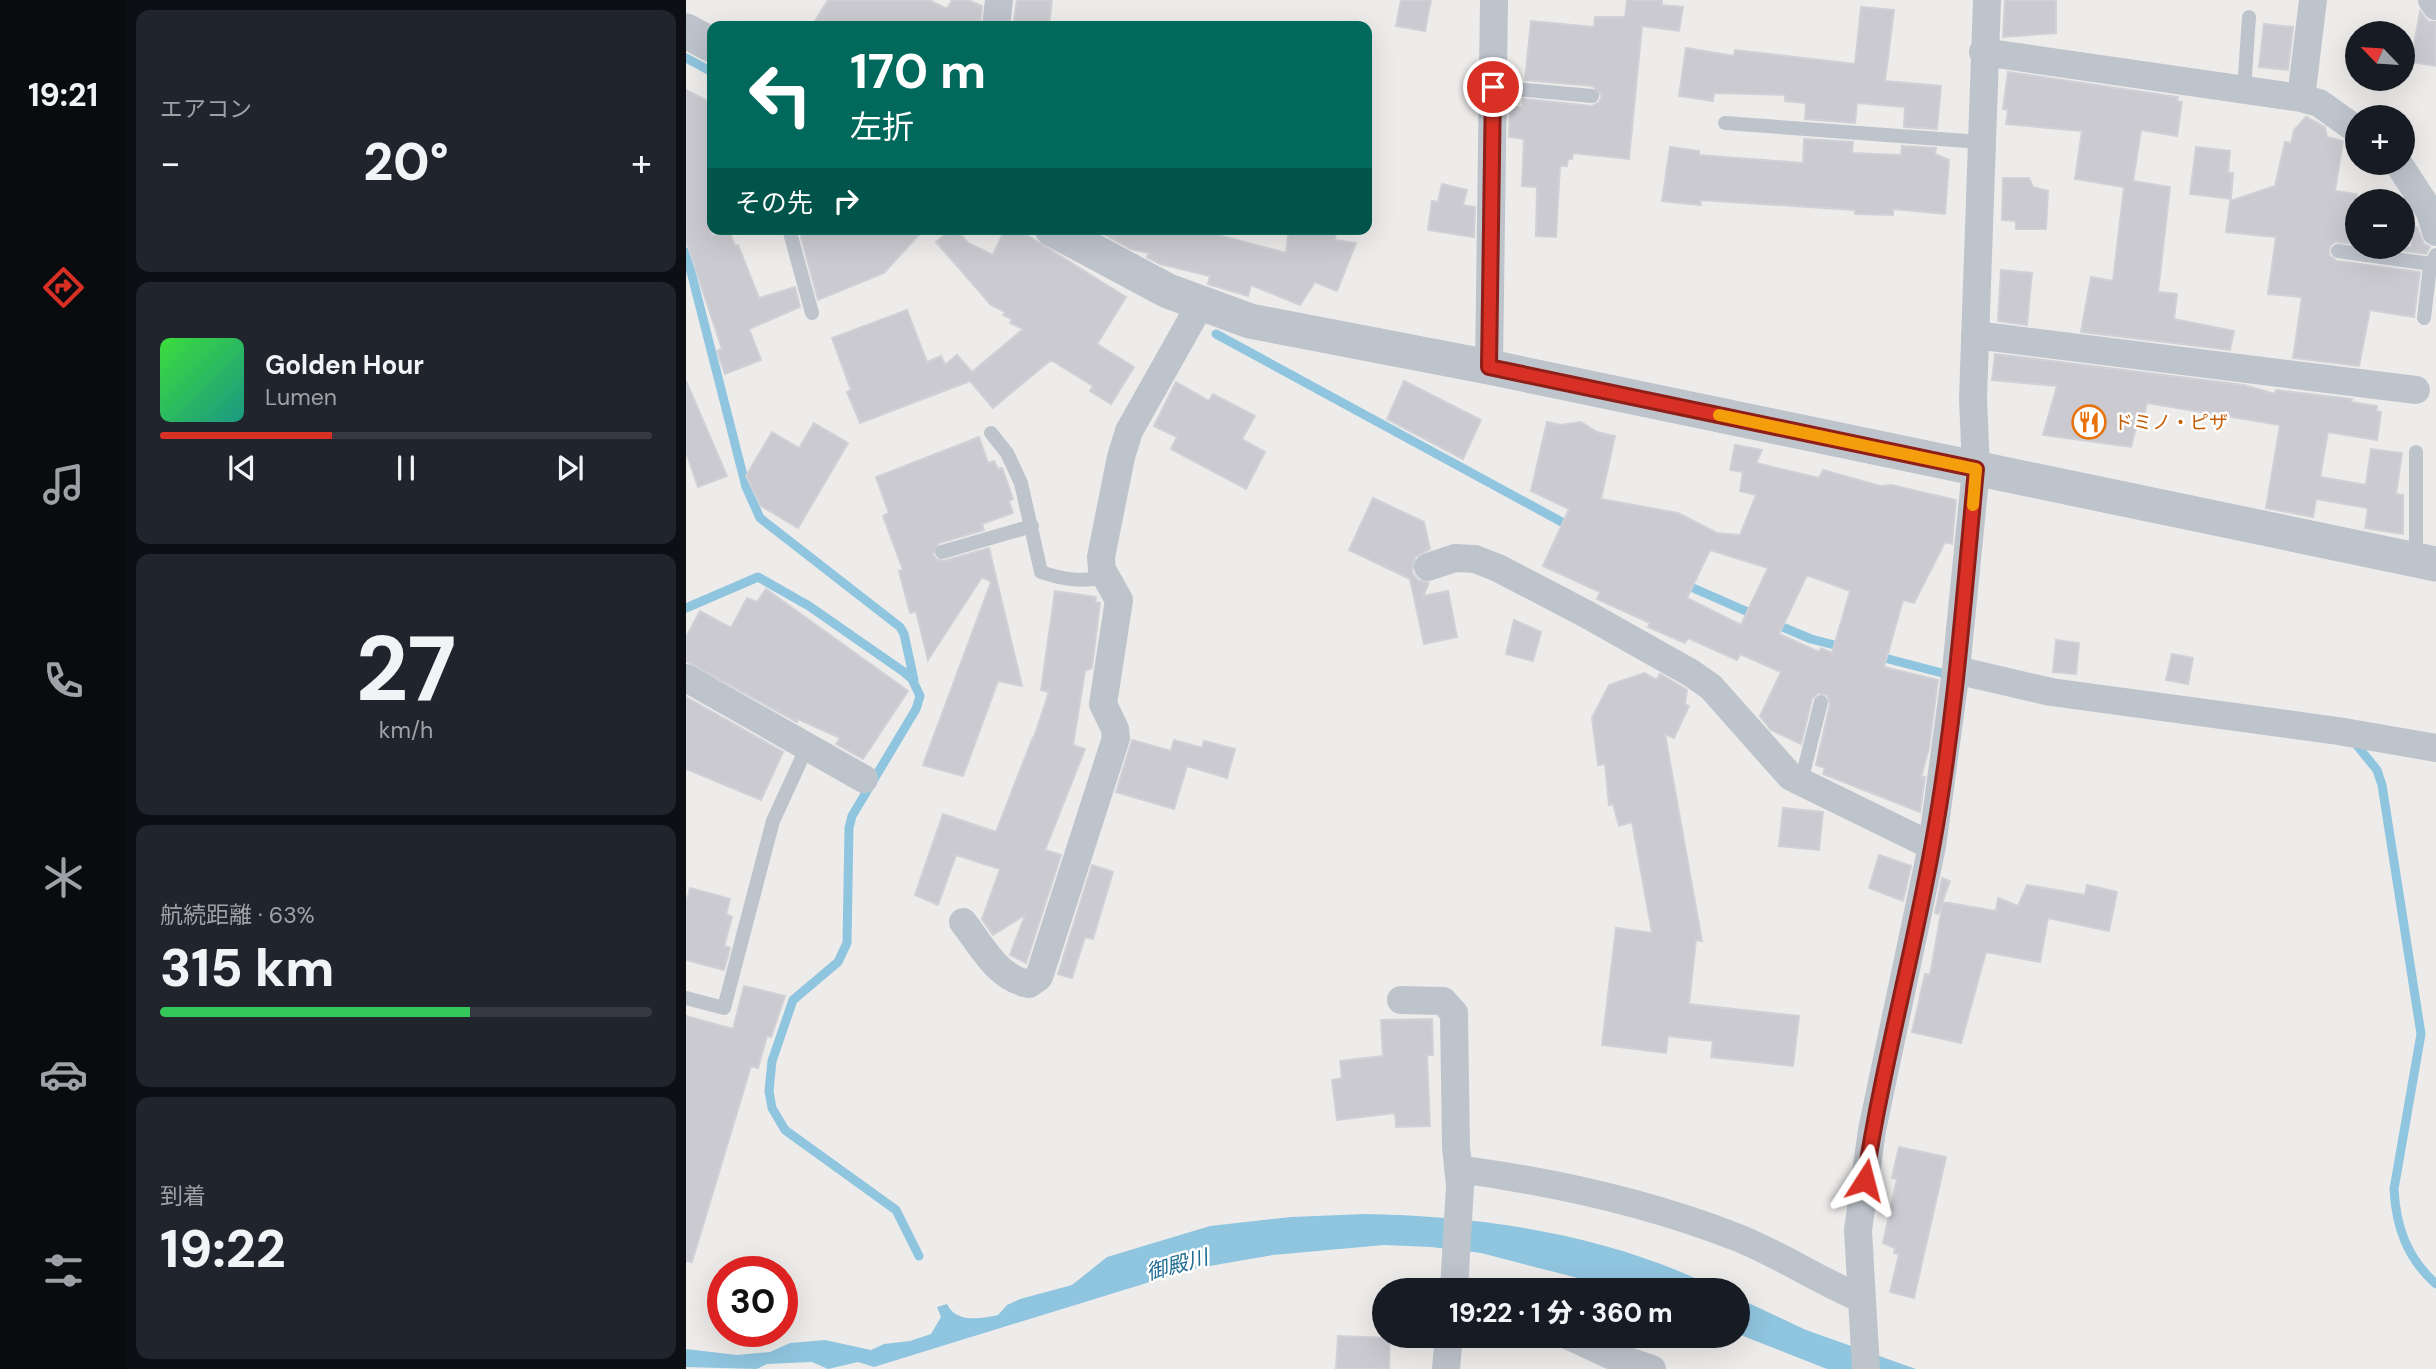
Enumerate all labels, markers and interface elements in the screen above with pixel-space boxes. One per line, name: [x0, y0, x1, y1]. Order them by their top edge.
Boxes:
north arrow: [2345, 21, 2415, 91]
map controls: [2345, 21, 2415, 259]
text: 170 m: [850, 39, 986, 103]
icon: left: [735, 49, 826, 140]
pin: [1463, 57, 1523, 117]
icon: arrive: [1474, 68, 1512, 106]
text: 19:21: [28, 74, 98, 116]
text: エアコン: [160, 94, 252, 124]
button: +: [2345, 105, 2415, 175]
text: 左折: [850, 106, 914, 148]
text: 20°: [363, 128, 449, 196]
text: −: [160, 138, 181, 188]
text: +: [631, 138, 652, 188]
icon: right: [827, 182, 865, 220]
text: その先: [735, 186, 813, 220]
button: −: [2345, 189, 2415, 259]
icon: directions: [39, 263, 88, 312]
text: Golden Hour: [265, 348, 424, 382]
text: Lumen: [265, 382, 337, 412]
restaurant icon: ドミノ・ピザ: [2070, 403, 2108, 441]
place label: ドミノ・ピザ: [2114, 410, 2228, 435]
icon: previous: [223, 449, 261, 487]
icon: pause: [387, 449, 425, 487]
icon: next: [551, 449, 589, 487]
icon: music: [39, 460, 88, 509]
text: 27: [356, 610, 456, 728]
icon: phone: [39, 656, 88, 705]
text: km/h: [379, 715, 433, 745]
icon: climate: [39, 853, 88, 902]
text: 航続距離 · 63%: [160, 900, 315, 930]
text: 315 km: [160, 934, 334, 1002]
icon: car: [39, 1050, 88, 1099]
position arrow: [1828, 1143, 1902, 1217]
text: 到着: [160, 1181, 206, 1211]
text: 19:22: [160, 1215, 286, 1283]
water label: 御殿川: [1143, 1243, 1213, 1287]
icon: filters: [39, 1246, 88, 1295]
speed limit sign: 30: [707, 1256, 798, 1347]
text: 19:22 · 1 分 · 360 m: [1449, 1296, 1673, 1330]

